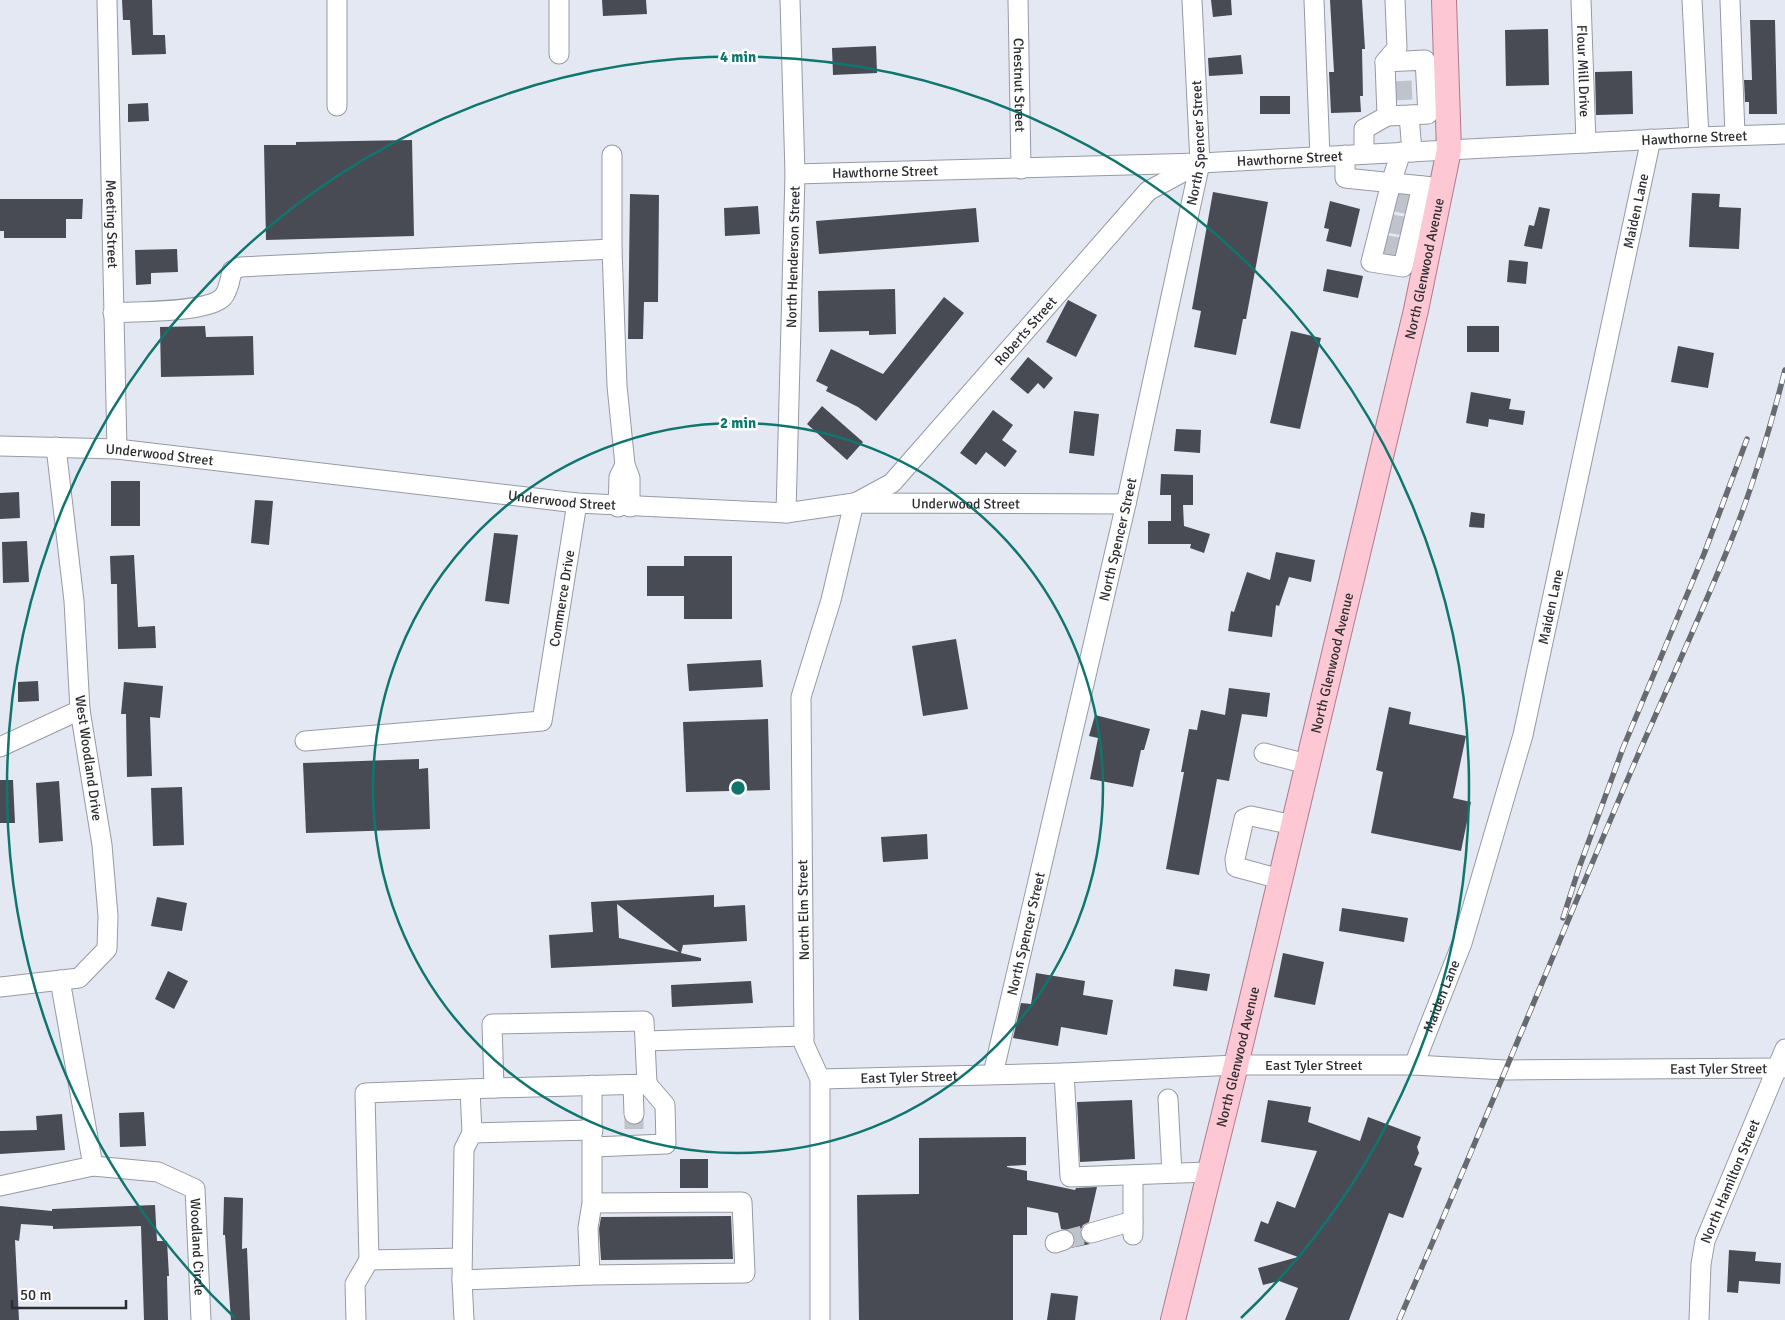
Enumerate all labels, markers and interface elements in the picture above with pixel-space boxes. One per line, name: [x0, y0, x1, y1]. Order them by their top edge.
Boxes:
street label: Flour Mill Drive: [1573, 25, 1593, 117]
street label: Chestnut Street: [1010, 38, 1028, 132]
text: 4 min: [720, 48, 756, 66]
street label: North Spencer Street: [1183, 80, 1209, 207]
street label: Hawthorne Street: [1641, 127, 1748, 149]
street label: Hawthorne Street: [1236, 148, 1343, 170]
street label: Hawthorne Street: [832, 162, 938, 182]
street label: Maiden Lane: [1620, 172, 1652, 250]
street label: Meeting Street: [102, 179, 121, 269]
street label: North Henderson Street: [783, 186, 804, 328]
street label: North Glenwood Avenue: [1401, 196, 1448, 341]
street label: Roberts Street: [991, 293, 1060, 369]
text: 2 min: [720, 414, 756, 432]
street label: Underwood Street: [106, 441, 215, 469]
street label: North Spencer Street: [1096, 476, 1140, 603]
street label: Underwood Street: [507, 487, 616, 514]
street label: Underwood Street: [912, 495, 1020, 513]
street label: Commerce Drive: [546, 549, 578, 648]
street label: Maiden Lane: [1535, 568, 1567, 646]
street label: North Glenwood Avenue: [1307, 591, 1357, 735]
street label: West Woodland Drive: [71, 694, 106, 822]
centre of rings: [729, 779, 747, 797]
street label: North Elm Street: [794, 859, 813, 960]
street label: North Spencer Street: [1004, 870, 1049, 997]
street label: Maiden Lane: [1420, 958, 1463, 1035]
street label: North Glenwood Avenue: [1213, 985, 1263, 1129]
street label: East Tyler Street: [1265, 1057, 1362, 1074]
street label: East Tyler Street: [1670, 1060, 1767, 1078]
street label: East Tyler Street: [860, 1068, 958, 1087]
street label: North Hamilton Street: [1697, 1117, 1764, 1246]
street label: Woodland Circle: [186, 1198, 208, 1296]
scale bar: [12, 1278, 126, 1310]
text: 50 m: [20, 1286, 51, 1304]

